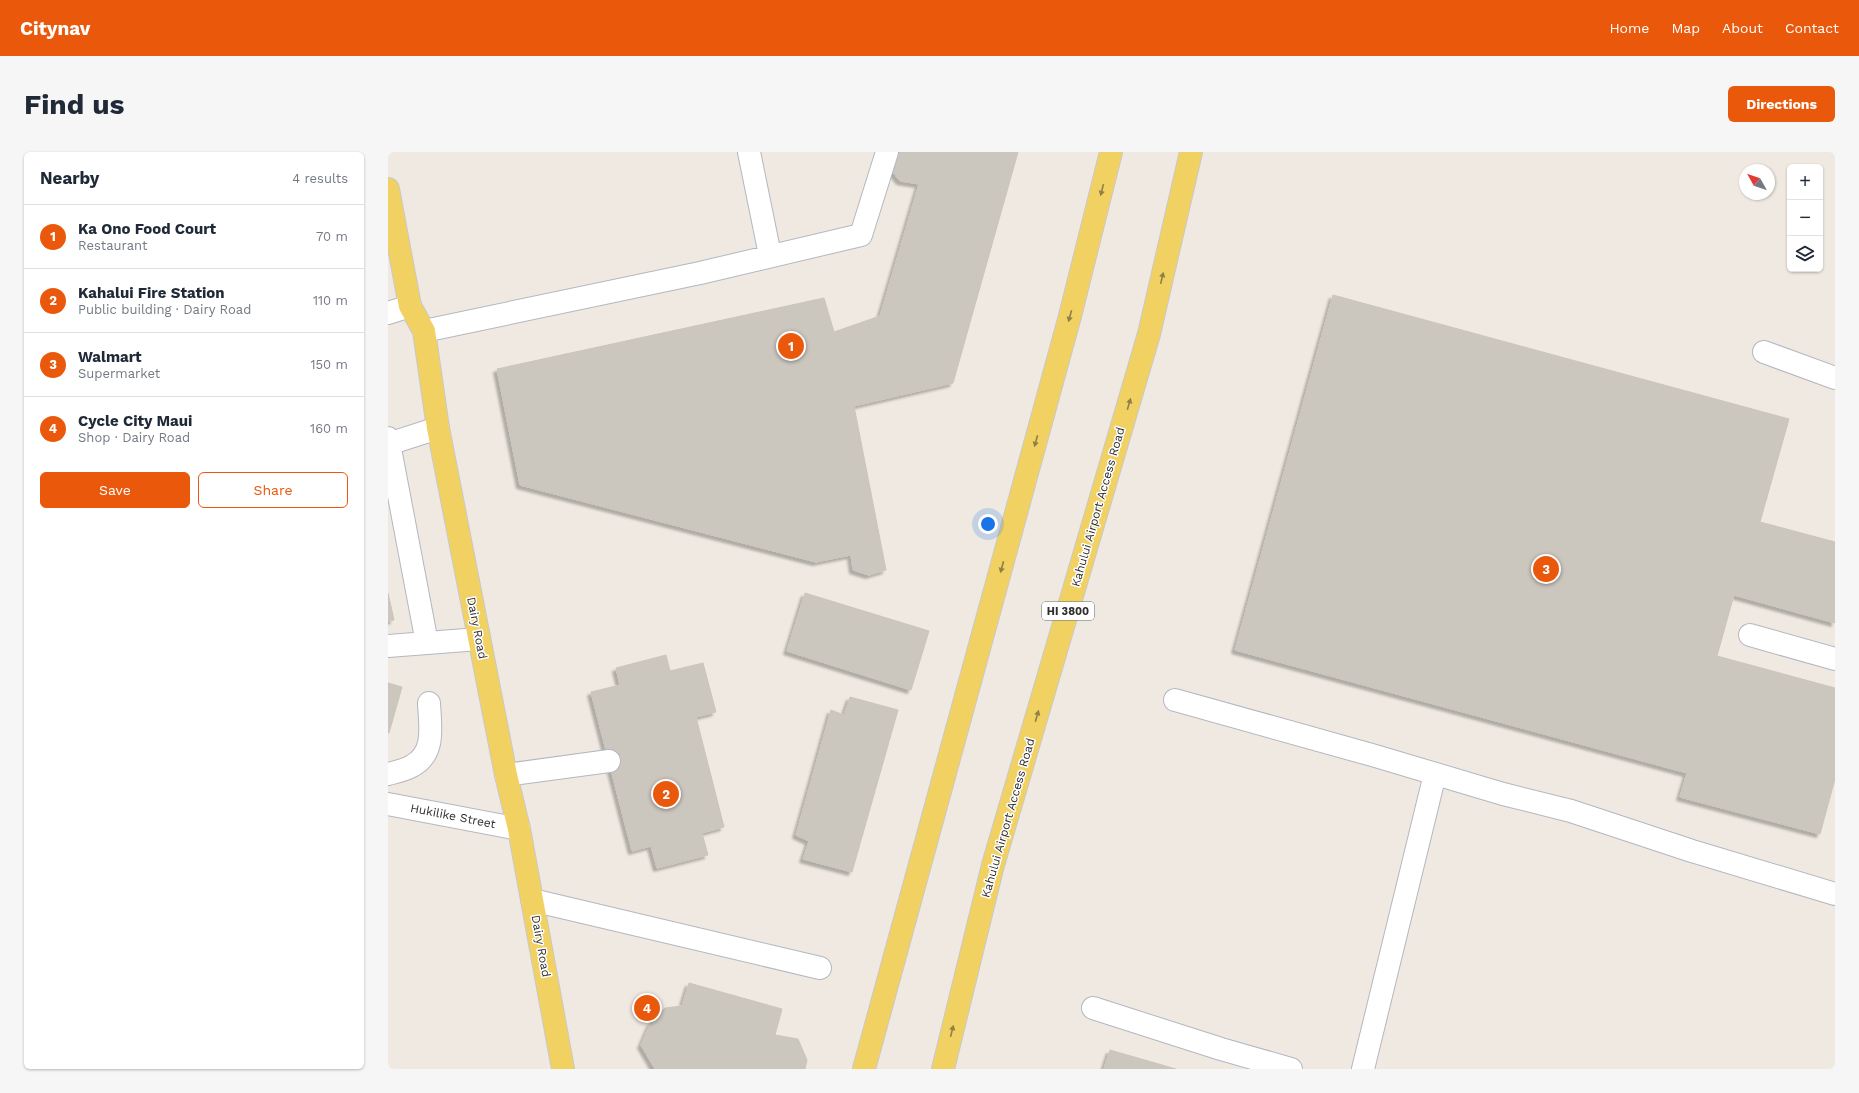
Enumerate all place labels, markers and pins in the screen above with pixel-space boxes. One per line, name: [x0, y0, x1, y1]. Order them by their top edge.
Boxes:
pin: 1: [778, 331, 804, 361]
pin: 3: [1533, 554, 1559, 584]
pin: 2: [653, 779, 679, 809]
pin: 4: [634, 993, 660, 1023]

